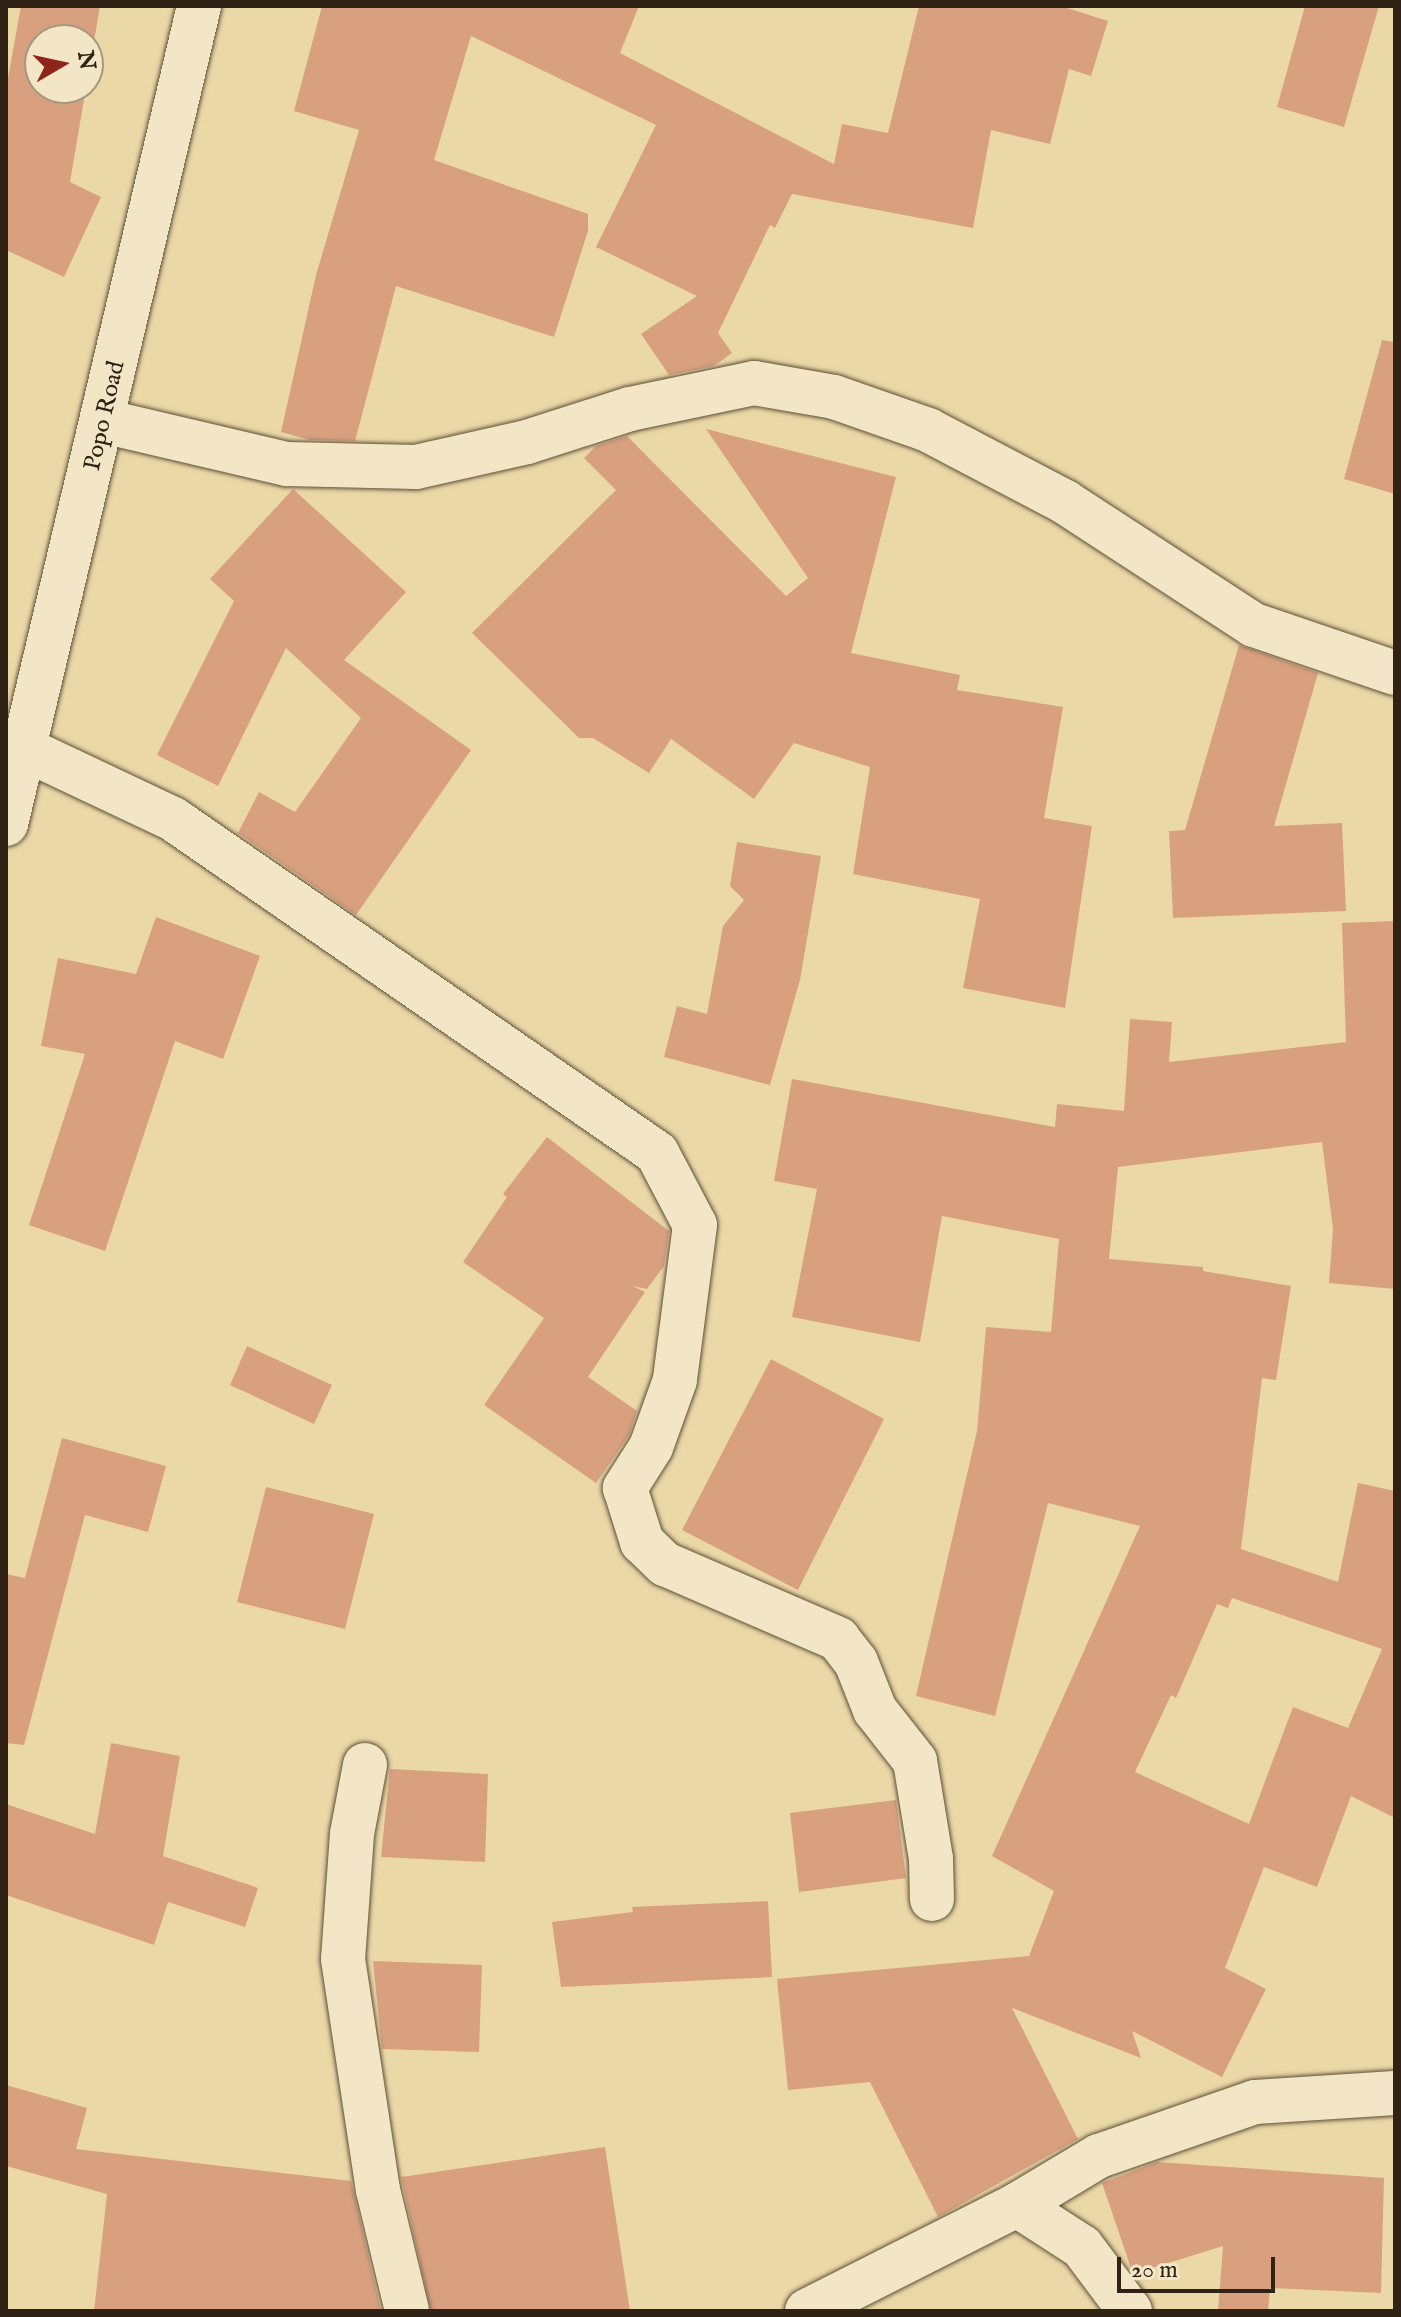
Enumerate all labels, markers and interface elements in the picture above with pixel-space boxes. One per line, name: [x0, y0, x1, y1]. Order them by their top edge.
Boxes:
north arrow: [24, 24, 104, 104]
text: N: [70, 49, 101, 72]
street label: Popo Road: [78, 358, 132, 474]
scale bar: [1121, 2241, 1279, 2291]
text: 20 m: [1131, 2255, 1178, 2286]

